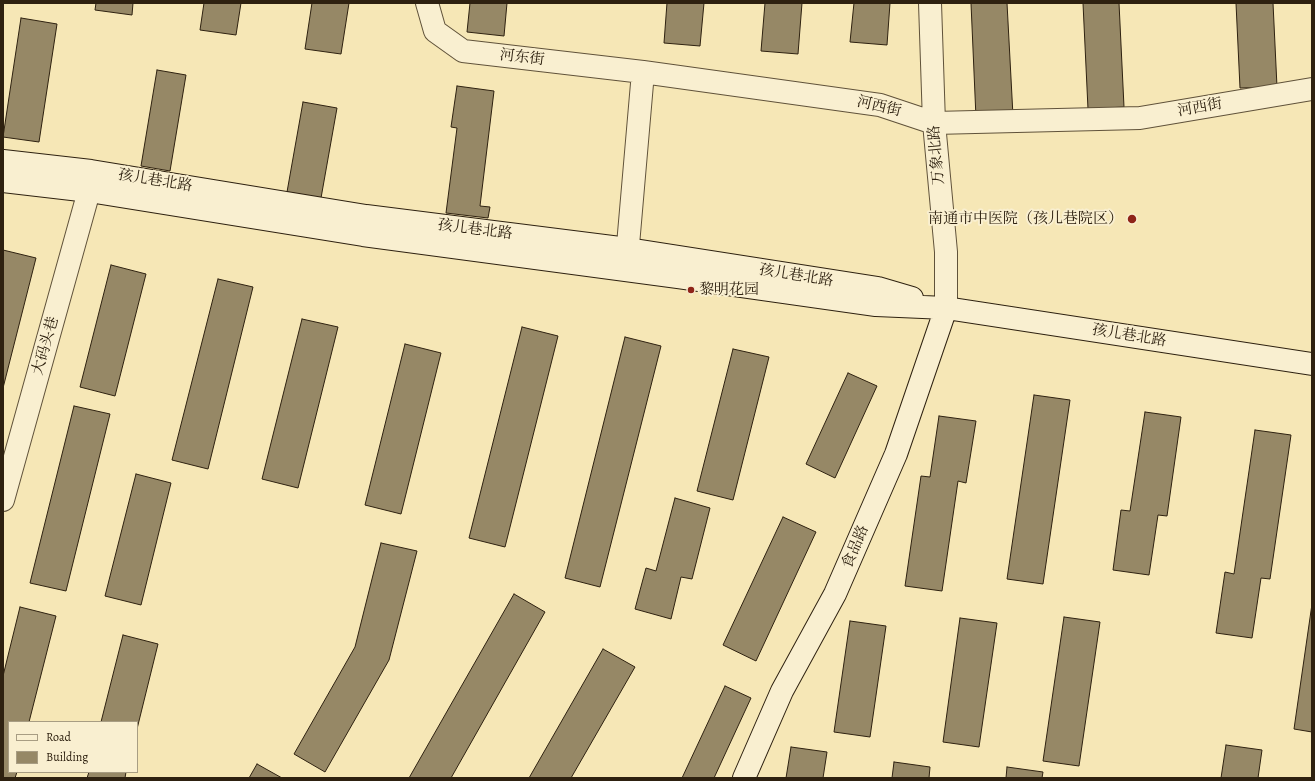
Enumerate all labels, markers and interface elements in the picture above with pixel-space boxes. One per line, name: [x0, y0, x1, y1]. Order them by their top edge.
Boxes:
street label: 河东街: [499, 46, 545, 70]
street label: 河西街: [855, 93, 903, 121]
street label: 河西街: [1176, 95, 1224, 121]
street label: 万象北路: [925, 124, 949, 186]
street label: 孩儿巷北路: [117, 166, 193, 196]
place label: 南通市中医院（孩儿巷院区）: [928, 210, 1123, 228]
marker: 南通市中医院（孩儿巷院区）: [1126, 213, 1138, 225]
street label: 孩儿巷北路: [437, 216, 513, 244]
street label: 孩儿巷北路: [758, 261, 834, 291]
place label: 黎明花园: [699, 281, 759, 299]
marker: 黎明花园: [686, 285, 696, 295]
street label: 大码头巷: [29, 315, 63, 377]
street label: 孩儿巷北路: [1091, 321, 1167, 351]
street label: 食品路: [839, 523, 873, 571]
legend: [8, 721, 138, 773]
text: Road: [46, 729, 71, 745]
text: Building: [46, 749, 88, 765]

